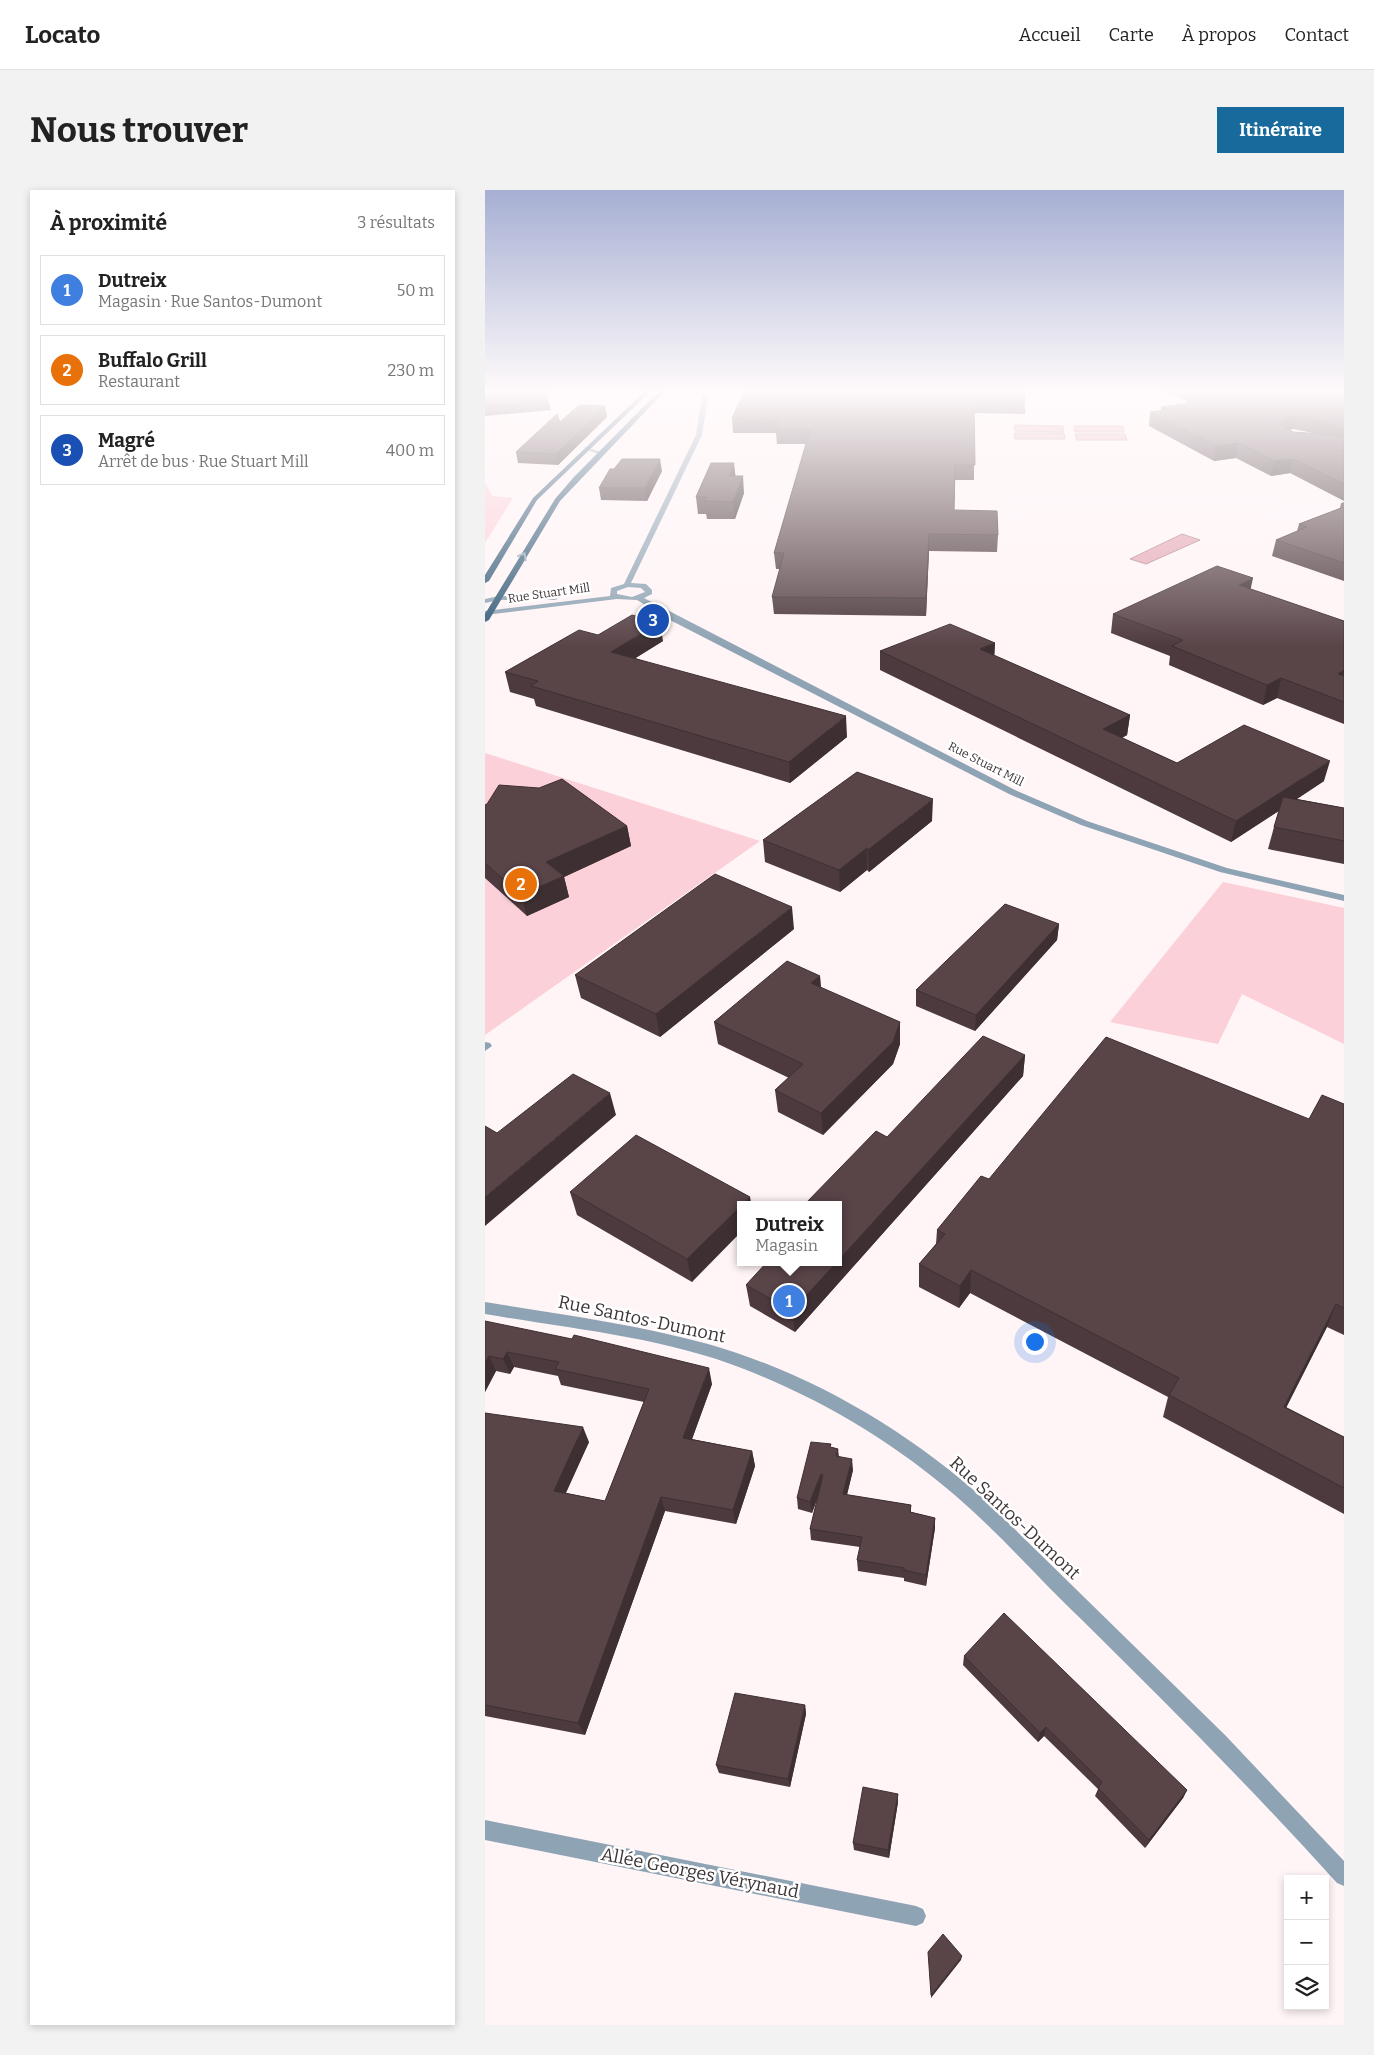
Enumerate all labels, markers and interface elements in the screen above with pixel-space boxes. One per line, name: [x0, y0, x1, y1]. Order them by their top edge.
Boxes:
text: Locato: [25, 21, 100, 49]
text: Accueil: [1019, 24, 1081, 46]
text: Carte: [1109, 24, 1154, 46]
text: À propos: [1182, 24, 1256, 46]
text: Contact: [1284, 24, 1349, 46]
button: Itinéraire: [1217, 107, 1344, 153]
text: Nous trouver: [30, 109, 248, 151]
text: À proximité: [50, 210, 167, 236]
text: 3 résultats: [357, 213, 435, 232]
text: Dutreix: [98, 269, 167, 292]
text: 1: [64, 281, 70, 300]
text: 50 m: [397, 281, 434, 300]
text: Magasin · Rue Santos-Dumont: [98, 292, 322, 311]
text: Buffalo Grill: [98, 349, 207, 372]
text: 2: [62, 361, 72, 380]
text: 230 m: [387, 361, 434, 380]
text: Restaurant: [98, 372, 180, 391]
text: Magré: [98, 429, 155, 452]
text: 3: [62, 441, 72, 460]
text: 400 m: [386, 441, 434, 460]
text: Arrêt de bus · Rue Stuart Mill: [98, 452, 309, 471]
one-way arrow: [517, 552, 527, 561]
street label: Rue Stuart Mill: [507, 580, 591, 606]
pin: 3: [637, 601, 669, 639]
street label: Rue Stuart Mill: [946, 739, 1027, 789]
pin: 2: [505, 865, 537, 903]
popup: [737, 1201, 842, 1266]
text: Dutreix: [755, 1213, 824, 1236]
text: Magasin: [755, 1236, 818, 1255]
pin: 1: [773, 1282, 805, 1320]
street label: Rue Santos-Dumont: [556, 1291, 728, 1348]
your location: [1022, 1329, 1048, 1355]
street label: Rue Santos-Dumont: [945, 1452, 1085, 1585]
street label: Allée Georges Vérynaud: [599, 1843, 801, 1903]
map controls: [1284, 1875, 1329, 2010]
button: +: [1284, 1875, 1329, 1920]
button: −: [1284, 1920, 1329, 1965]
button: layers: [1284, 1965, 1329, 2010]

